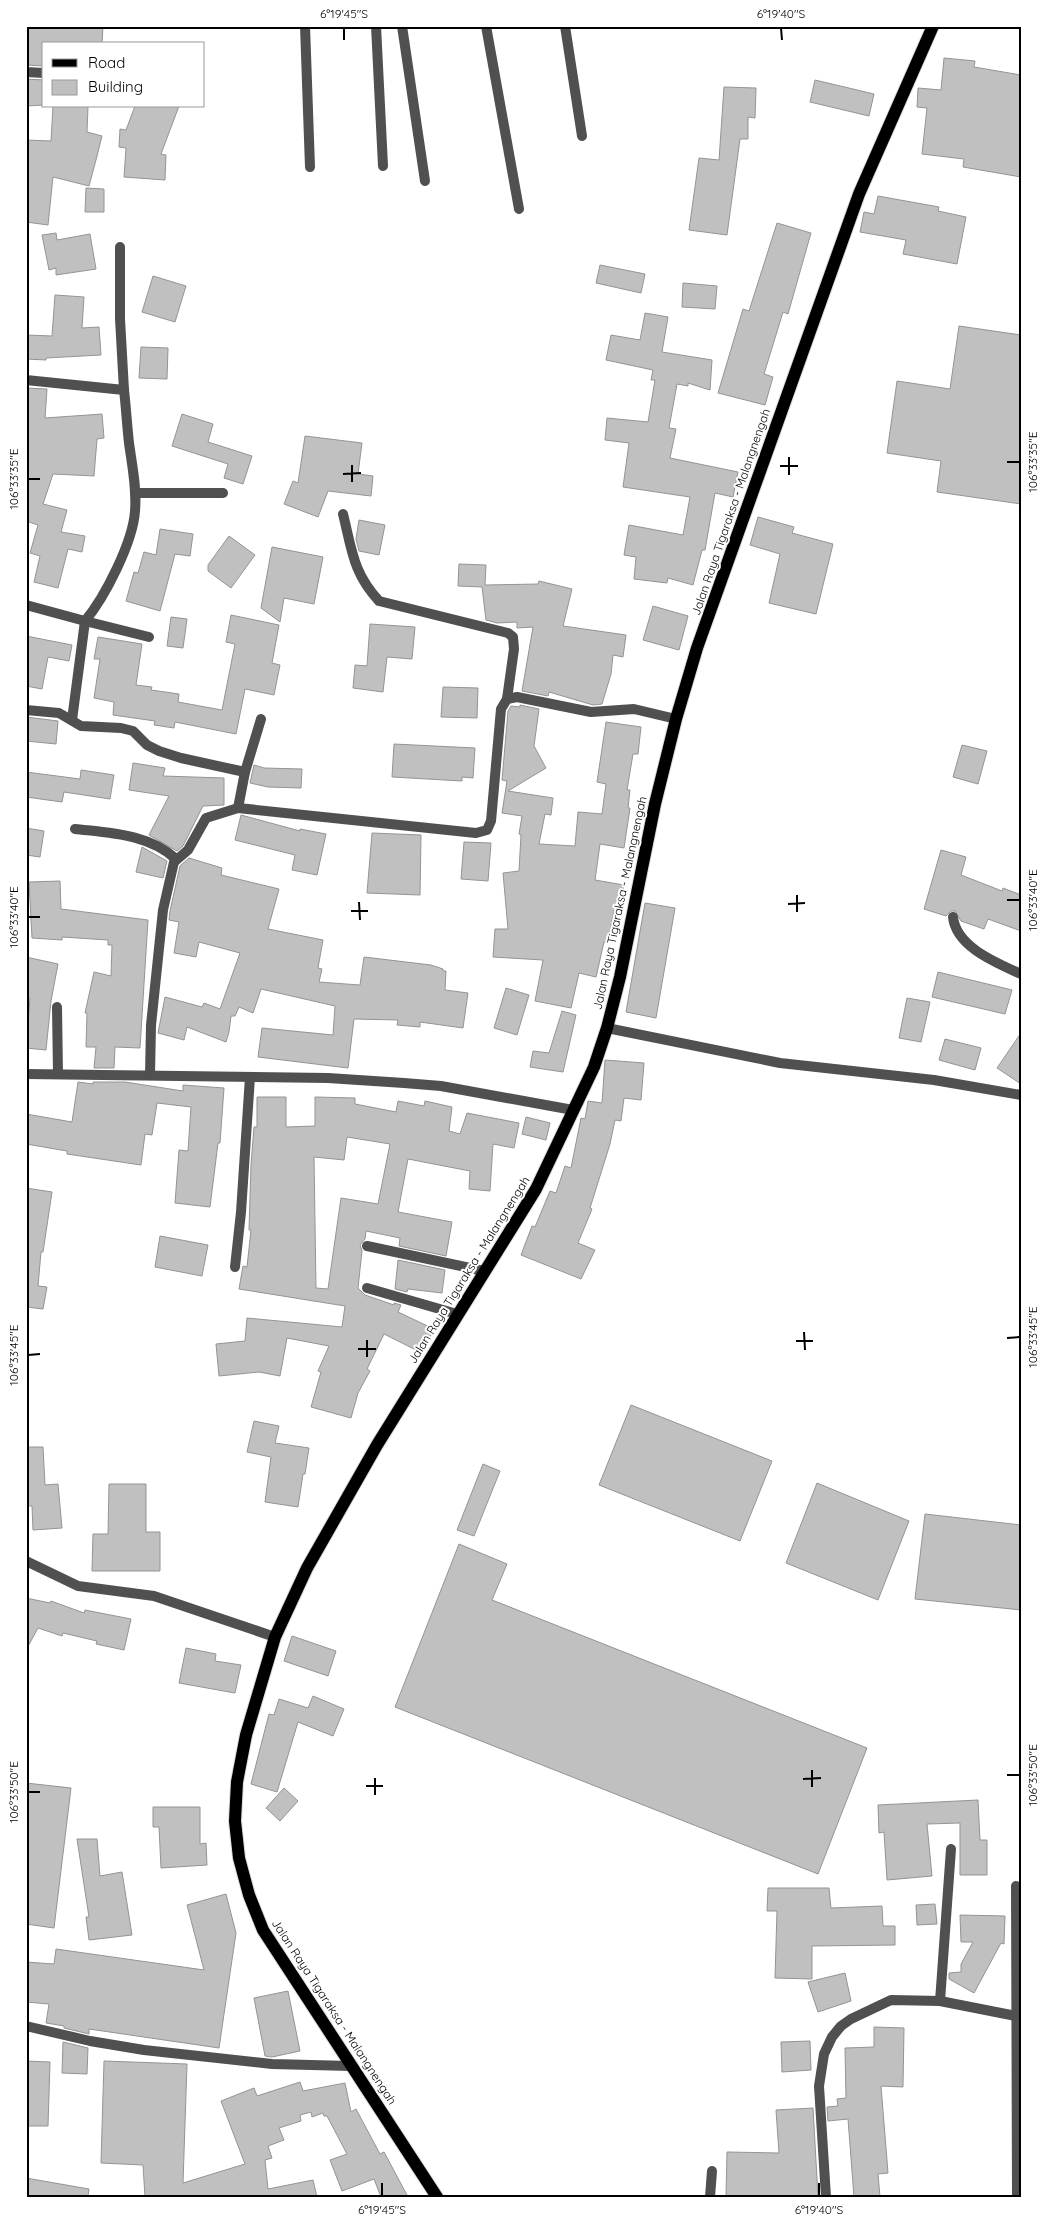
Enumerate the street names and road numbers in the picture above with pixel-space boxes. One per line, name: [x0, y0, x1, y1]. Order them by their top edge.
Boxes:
street label: Jalan Raya Tigaraksa - Malangnengah: [688, 406, 773, 617]
street label: Jalan Raya Tigaraksa - Malangnengah: [590, 795, 649, 1011]
street label: Jalan Raya Tigaraksa - Malangnengah: [405, 1173, 533, 1366]
street label: Jalan Raya Tigaraksa - Malangnengah: [269, 1916, 400, 2107]

